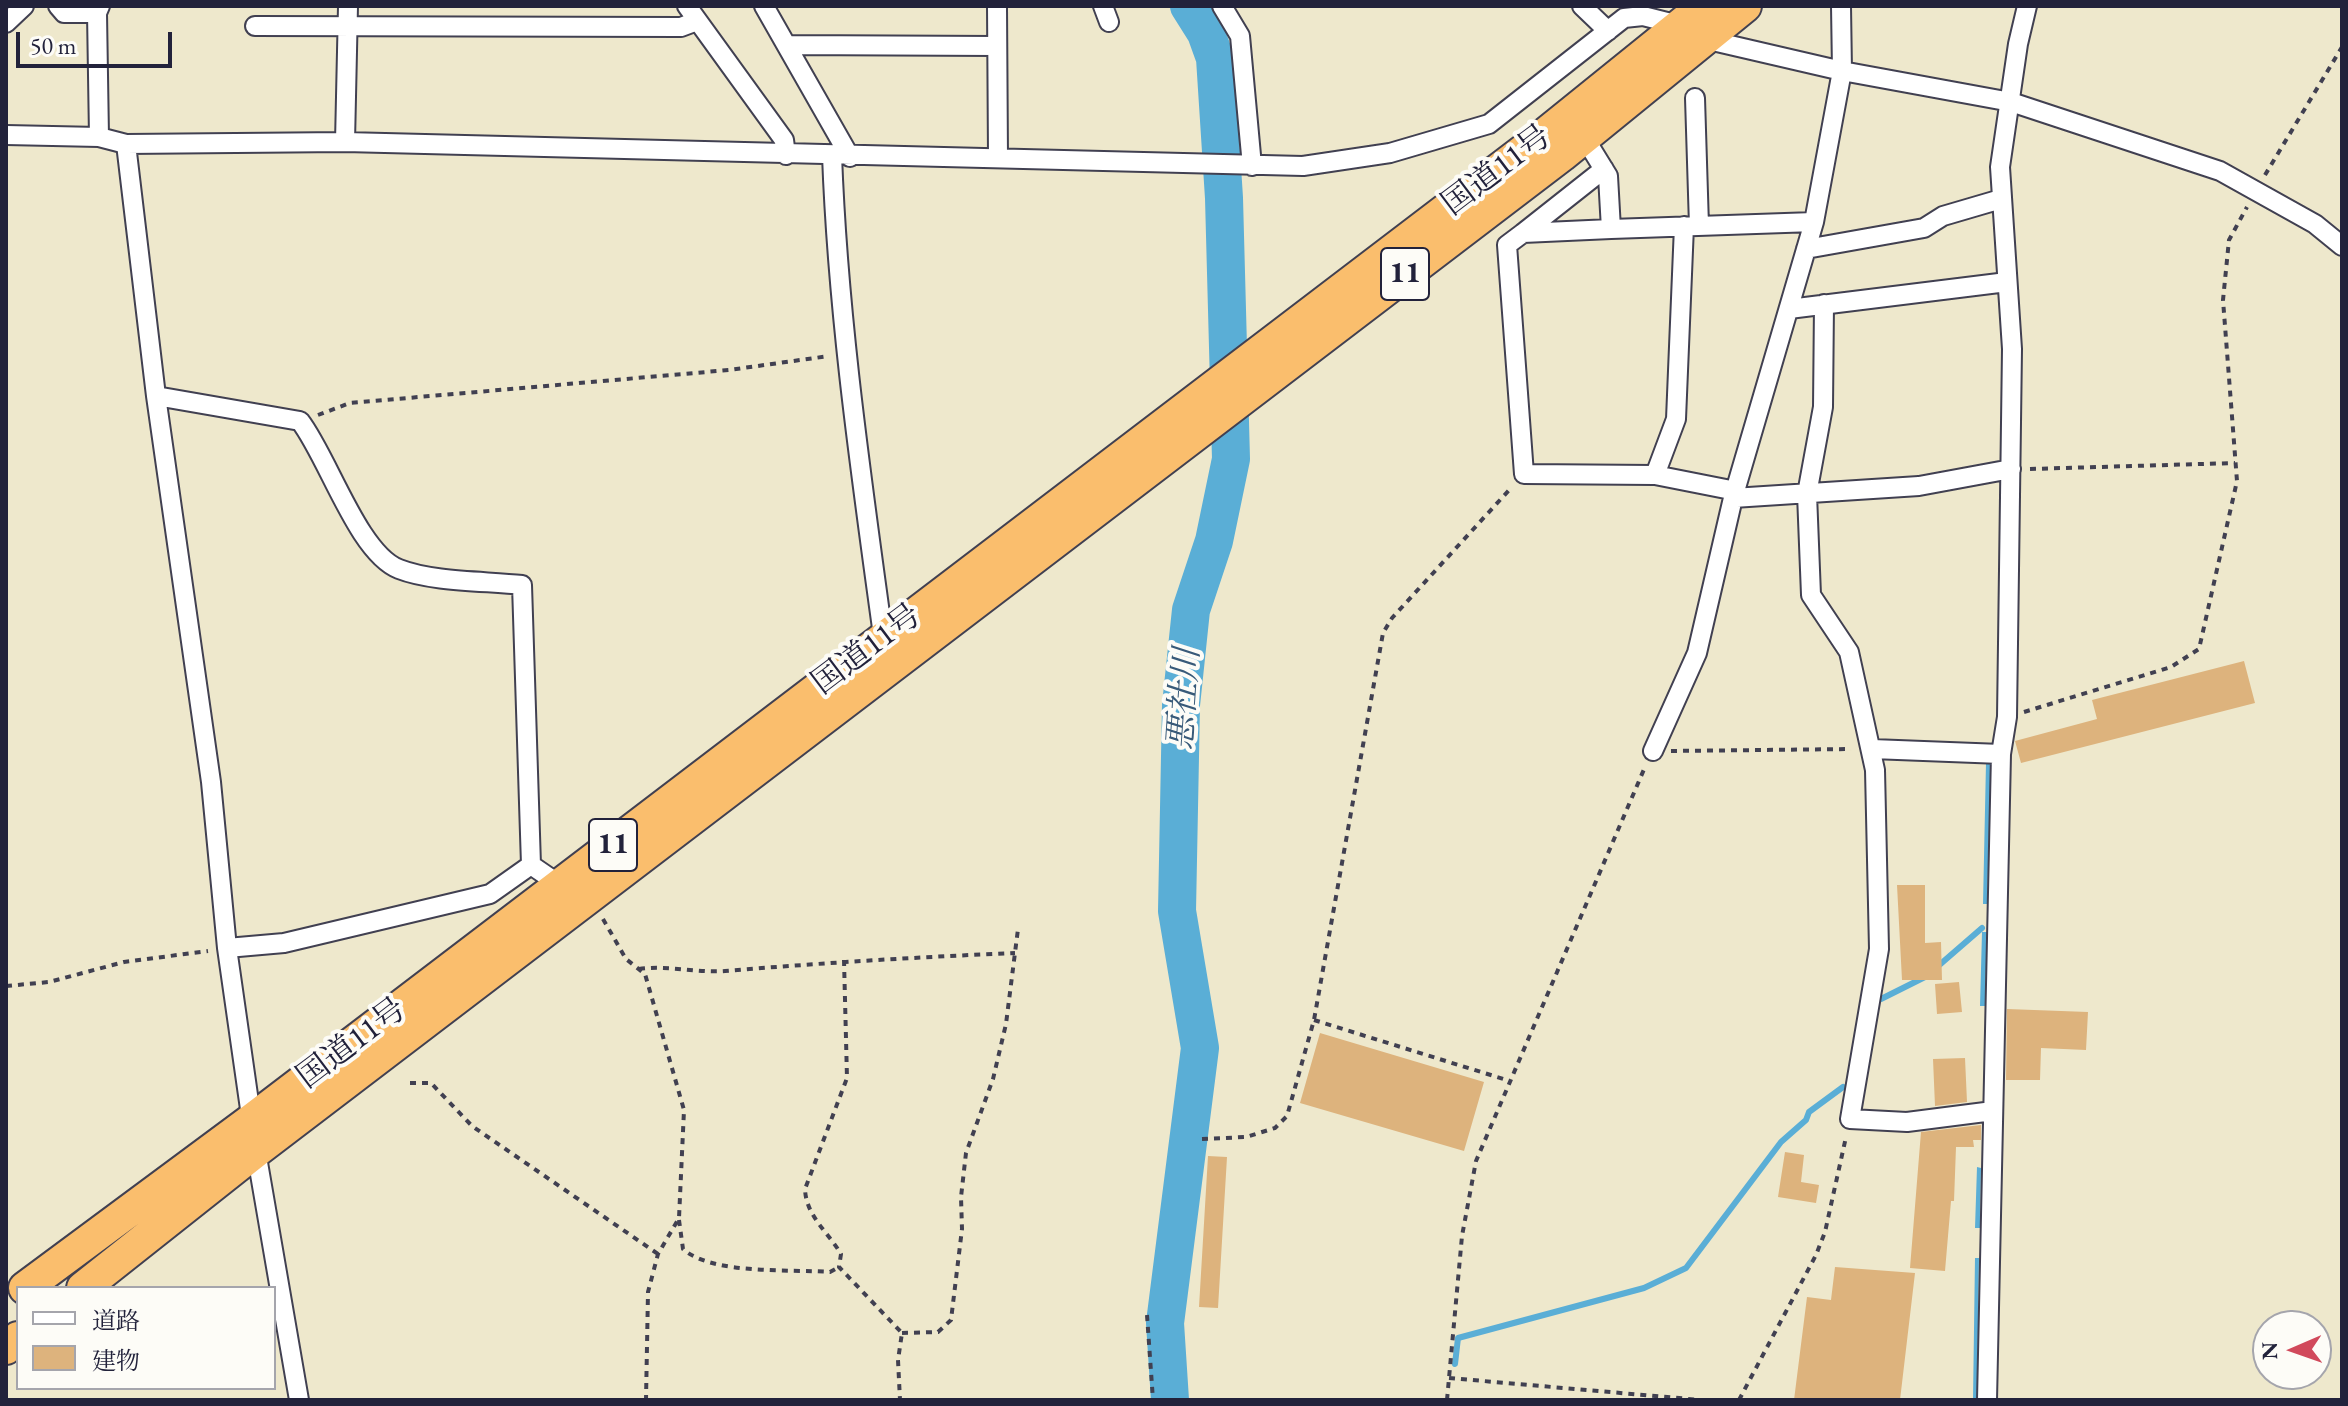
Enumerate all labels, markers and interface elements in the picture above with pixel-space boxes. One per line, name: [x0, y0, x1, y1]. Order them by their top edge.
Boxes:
scale bar: [20, 16, 176, 66]
text: 50 m: [30, 30, 77, 61]
street label: 国道11号: [1435, 118, 1559, 224]
road number: 11: [1381, 248, 1429, 300]
street label: 国道11号: [805, 597, 929, 703]
water label: 悪社川: [1161, 647, 1209, 751]
road number: 11: [589, 819, 637, 871]
street label: 国道11号: [290, 991, 414, 1097]
legend: [16, 1286, 276, 1390]
text: 道路: [92, 1305, 140, 1336]
north arrow: [2252, 1310, 2332, 1390]
text: N: [2255, 1341, 2284, 1360]
text: 建物: [92, 1345, 140, 1376]

